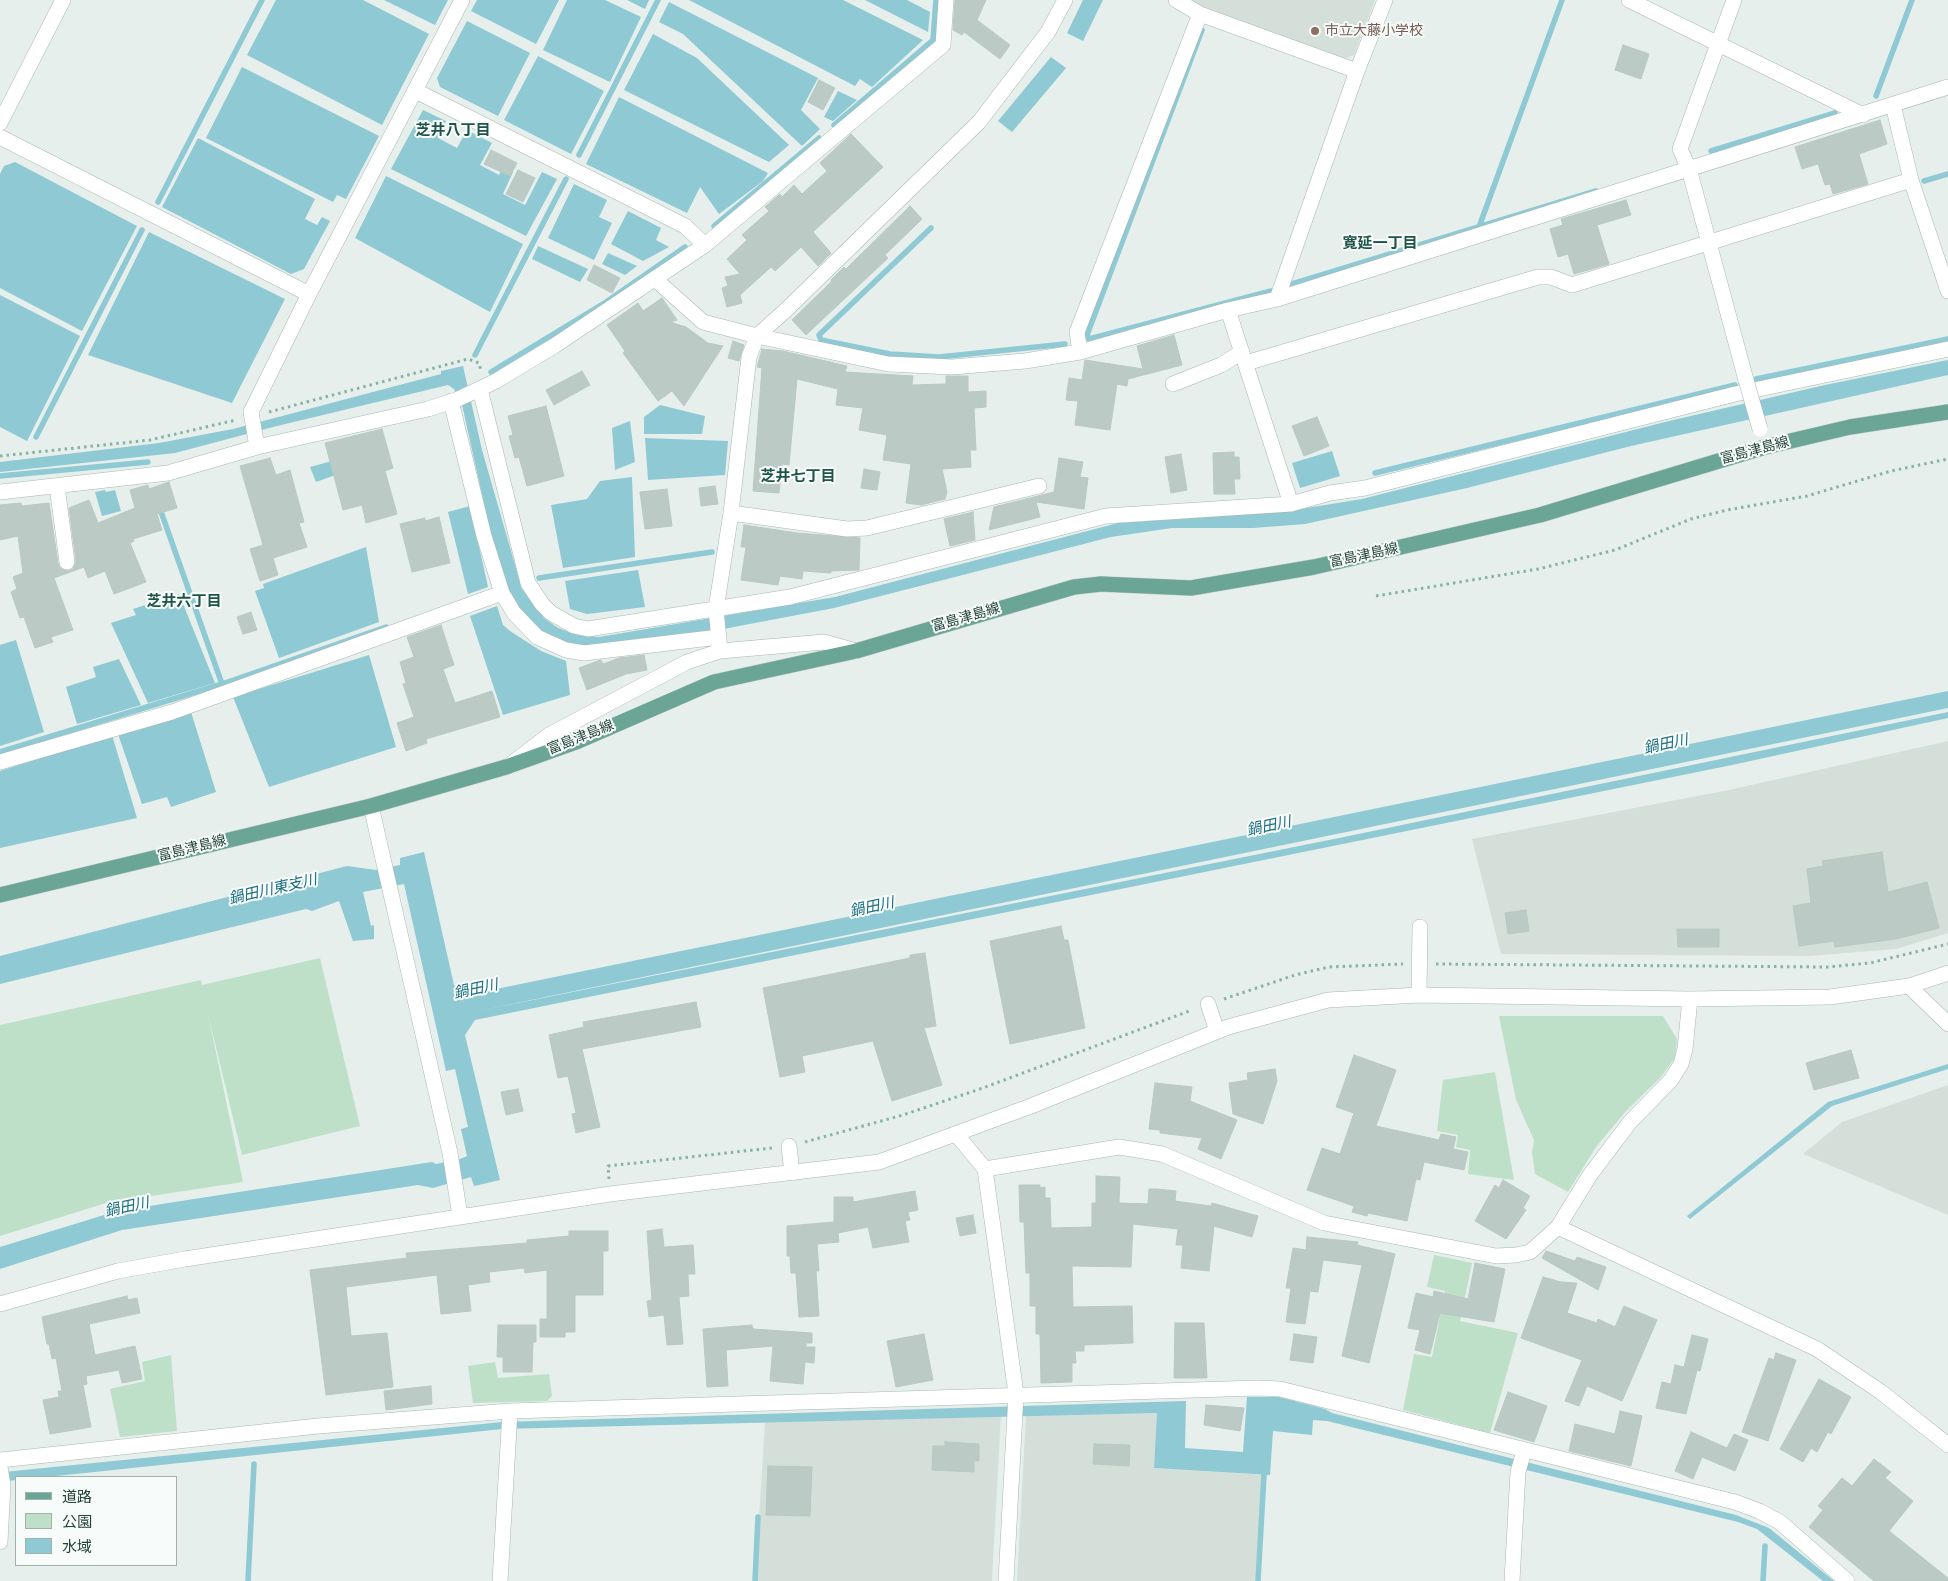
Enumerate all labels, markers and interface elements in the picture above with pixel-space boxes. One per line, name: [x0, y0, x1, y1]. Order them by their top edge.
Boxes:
place label: 市立大藤小学校: [1325, 23, 1423, 39]
marker: 市立大藤小学校: [1309, 25, 1321, 37]
district label: 芝井八丁目: [416, 122, 490, 140]
district label: 寛延一丁目: [1343, 235, 1417, 253]
street label: 富島津島線: [1719, 434, 1791, 468]
district label: 芝井七丁目: [761, 468, 835, 486]
street label: 富島津島線: [1328, 541, 1400, 571]
district label: 芝井六丁目: [147, 593, 221, 611]
street label: 富島津島線: [930, 600, 1002, 636]
street label: 富島津島線: [545, 717, 617, 759]
water label: 鍋田川: [1642, 732, 1690, 758]
water label: 鍋田川: [1245, 814, 1293, 840]
street label: 富島津島線: [156, 832, 228, 866]
water label: 鍋田川東支川: [227, 871, 319, 909]
water label: 鍋田川: [848, 895, 896, 921]
water label: 鍋田川: [452, 977, 500, 1003]
water label: 鍋田川: [103, 1195, 151, 1221]
legend: [15, 1476, 178, 1566]
text: 道路: [62, 1488, 92, 1506]
text: 公園: [62, 1513, 92, 1531]
text: 水域: [62, 1538, 92, 1556]

